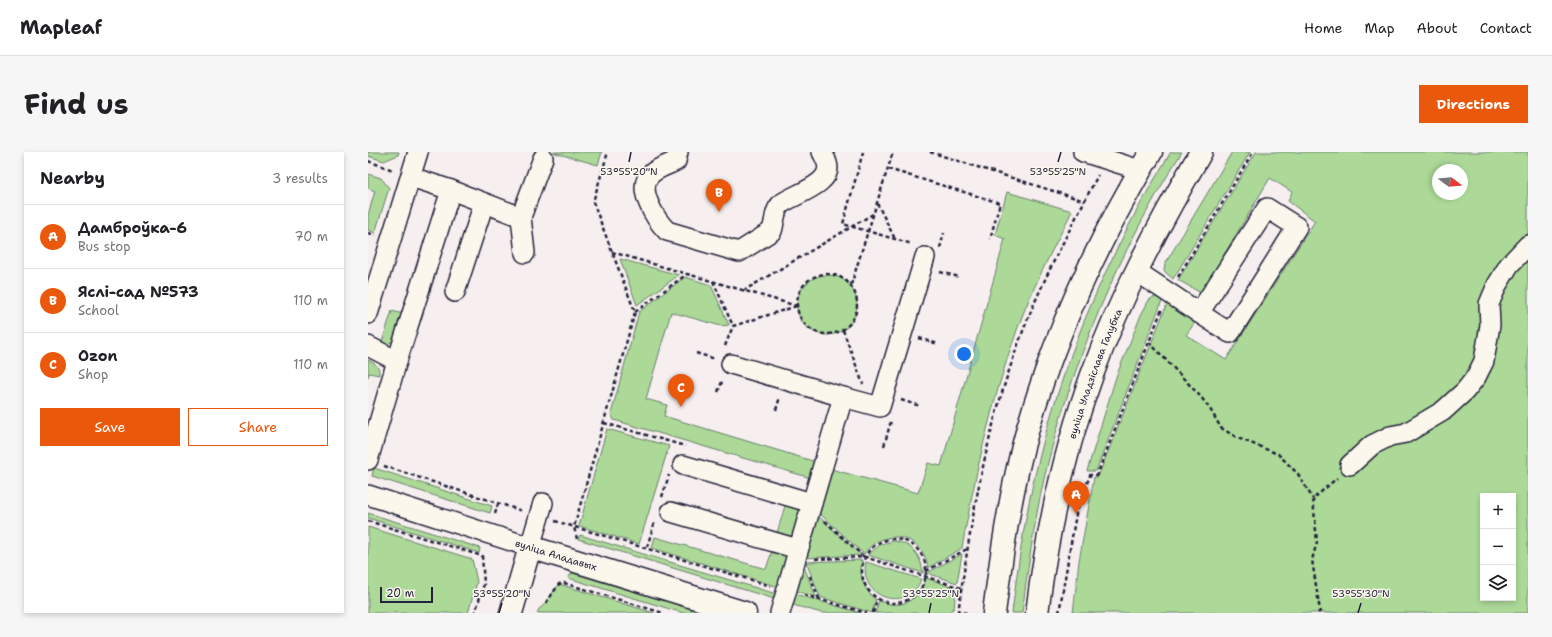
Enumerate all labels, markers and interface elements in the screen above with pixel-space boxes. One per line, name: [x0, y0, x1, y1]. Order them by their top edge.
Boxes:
text: Mapleaf: [20, 15, 102, 40]
text: Home: [1304, 19, 1343, 37]
text: Map: [1365, 19, 1395, 37]
text: About: [1417, 19, 1458, 37]
text: Contact: [1480, 19, 1532, 37]
text: Find us: [24, 85, 129, 123]
button: Directions: [1419, 85, 1528, 123]
north arrow: [1432, 164, 1468, 200]
text: 53°55'20"N: [600, 165, 658, 178]
text: 53°55'25"N: [1030, 165, 1086, 178]
text: Nearby: [40, 167, 105, 189]
text: 3 results: [272, 170, 328, 187]
pin: B: [706, 179, 732, 212]
text: Дамброўка-6: [78, 218, 187, 238]
text: A: [48, 228, 58, 245]
text: 70 m: [294, 228, 328, 245]
text: Bus stop: [78, 238, 130, 255]
text: Яслі-сад №573: [78, 282, 199, 302]
text: B: [49, 292, 57, 309]
text: 110 m: [293, 292, 328, 309]
text: School: [78, 302, 119, 319]
street label: вуліца Уладзіслава Галубка: [1065, 306, 1125, 440]
your location: [954, 344, 974, 364]
text: Ozon: [78, 346, 118, 366]
text: C: [49, 356, 57, 373]
text: 110 m: [293, 356, 328, 373]
text: Shop: [78, 366, 108, 383]
pin: C: [668, 374, 694, 407]
button: Save: [40, 408, 180, 446]
button: Share: [188, 408, 328, 446]
pin: A: [1063, 481, 1089, 514]
map controls: [1480, 493, 1516, 601]
button: +: [1480, 493, 1516, 529]
button: −: [1480, 529, 1516, 565]
street label: вуліца Аладавых: [514, 536, 598, 574]
button: layers: [1480, 565, 1516, 601]
scale bar: [380, 585, 433, 604]
text: 20 m: [386, 586, 414, 601]
text: 53°55'20"N: [473, 587, 531, 600]
text: 53°55'25"N: [903, 587, 959, 600]
text: 53°55'30"N: [1332, 587, 1390, 600]

